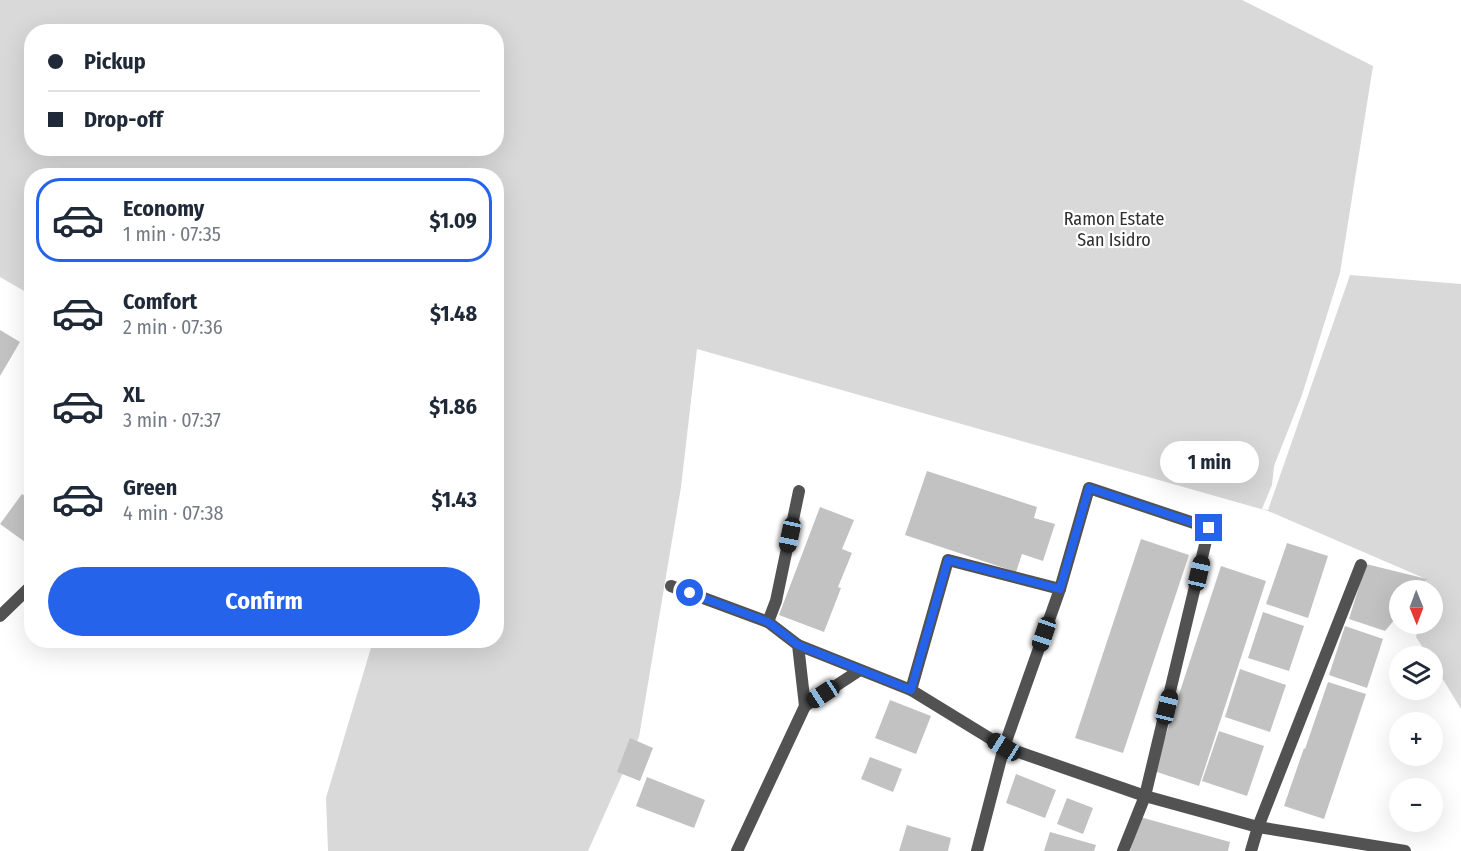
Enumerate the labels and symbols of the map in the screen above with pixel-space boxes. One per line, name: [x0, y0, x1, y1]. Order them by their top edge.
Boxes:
park label: Ramon Estate San Isidro: [1064, 208, 1164, 251]
callout: 1 min: [1160, 441, 1258, 483]
route end: [1195, 514, 1222, 541]
car: [777, 516, 803, 554]
car: [1186, 553, 1212, 593]
route start: [676, 579, 703, 606]
north arrow: [1389, 580, 1443, 634]
car: [1030, 614, 1058, 654]
car: [803, 677, 843, 711]
car: [1154, 687, 1180, 727]
car: [984, 730, 1024, 764]

